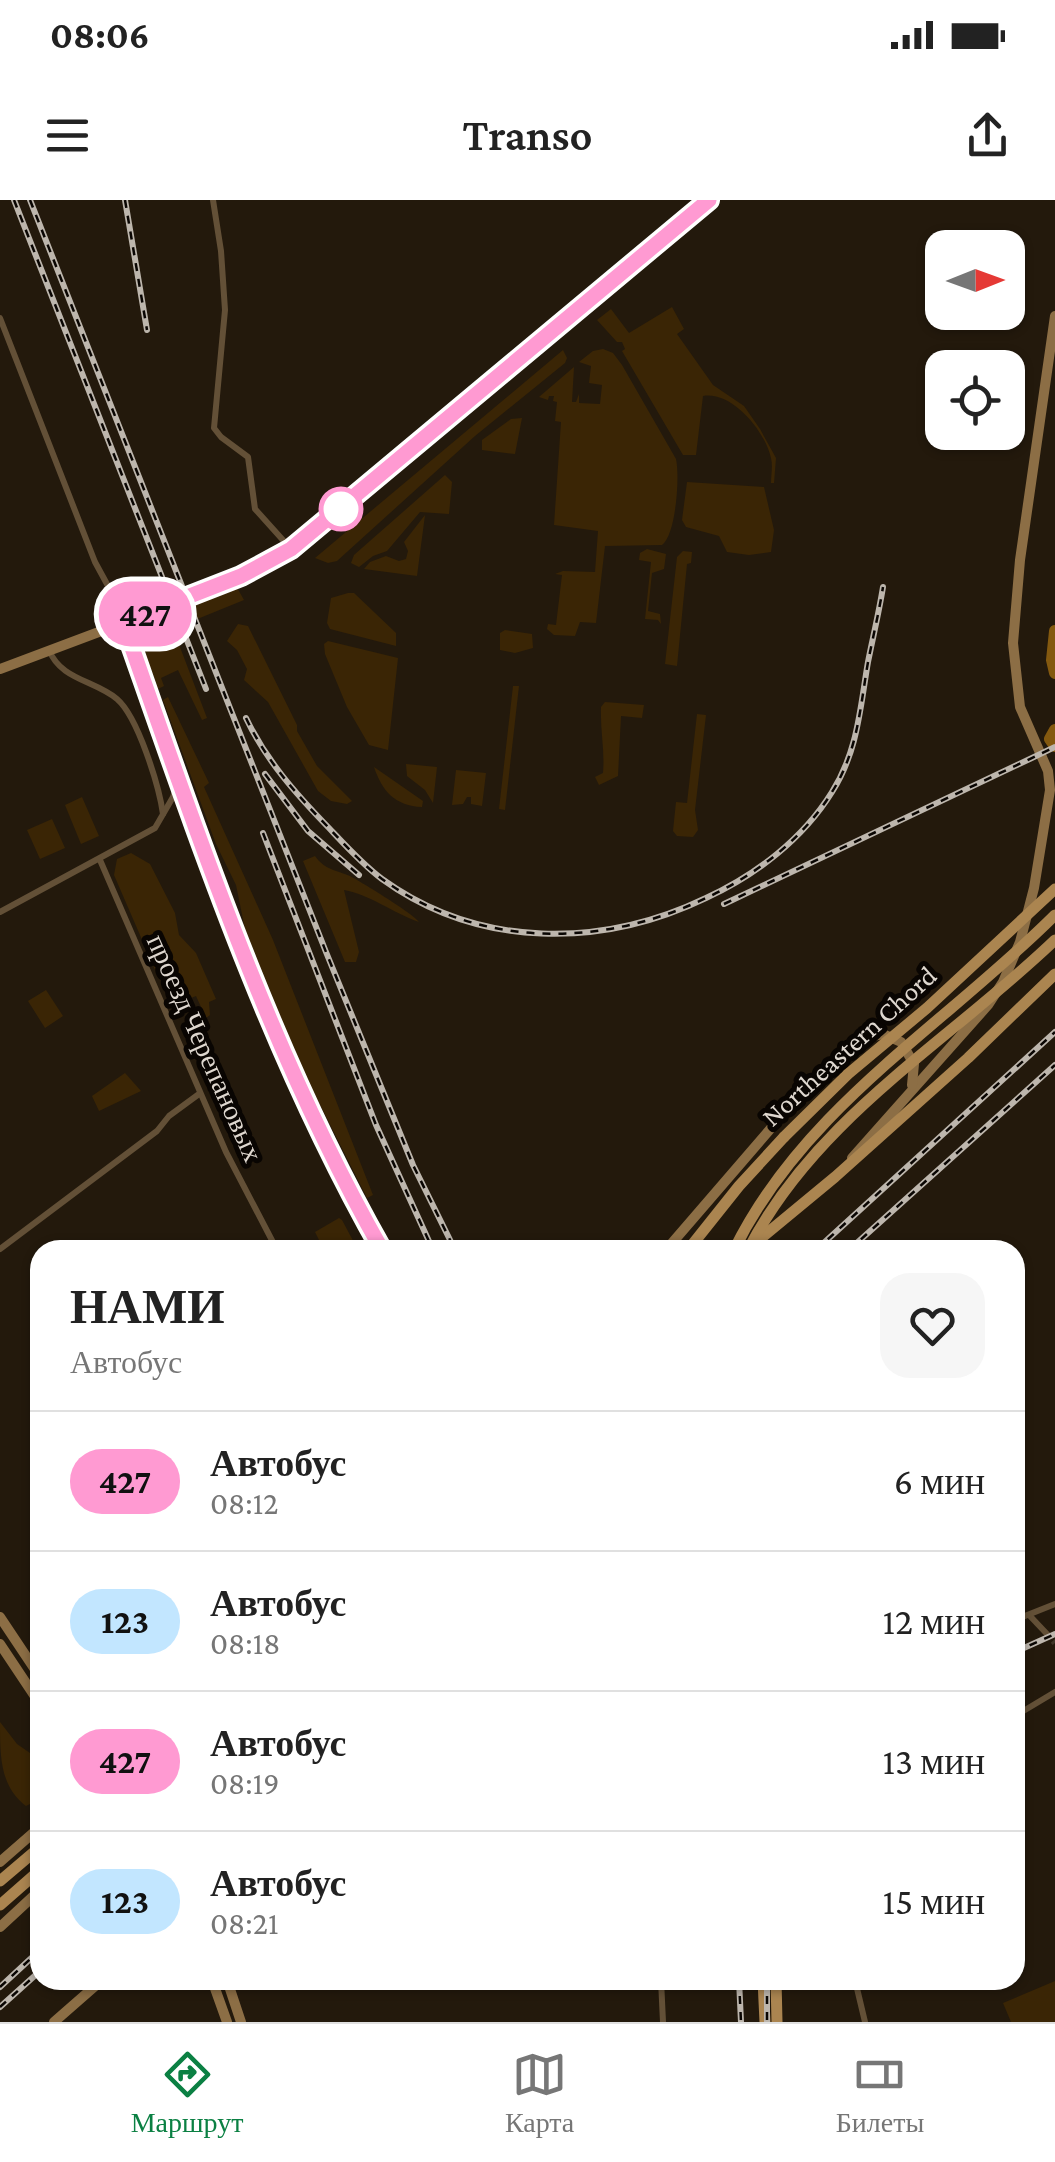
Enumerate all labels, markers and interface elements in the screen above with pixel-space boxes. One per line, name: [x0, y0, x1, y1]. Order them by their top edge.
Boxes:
text: 08:06: [50, 14, 150, 56]
icon: menu: [40, 108, 95, 163]
icon: share: [960, 108, 1015, 163]
text: Transo: [463, 110, 593, 160]
north arrow: [925, 230, 1025, 330]
map controls: [925, 230, 1025, 450]
button: locate: [925, 350, 1025, 450]
unlabelled marker: [320, 488, 362, 530]
line badge: 427: [88, 582, 202, 646]
text: 427: [119, 595, 171, 634]
street label: проезд Черепановых: [141, 929, 269, 1167]
street label: Northeastern Chord: [755, 959, 943, 1132]
button: heart: [880, 1273, 985, 1378]
text: НАМИ: [70, 1280, 225, 1333]
text: Автобус: [70, 1344, 182, 1380]
text: Автобус: [210, 1442, 346, 1484]
text: 6 мин: [894, 1460, 985, 1502]
text: 427: [99, 1462, 151, 1501]
text: 08:12: [210, 1485, 279, 1521]
text: Автобус: [210, 1582, 346, 1624]
text: 12 мин: [882, 1600, 985, 1642]
text: 123: [101, 1602, 149, 1641]
text: 08:18: [210, 1625, 280, 1661]
text: Автобус: [210, 1722, 346, 1764]
text: 13 мин: [883, 1740, 985, 1782]
text: 427: [99, 1742, 151, 1781]
text: 08:19: [210, 1765, 280, 1801]
text: Автобус: [210, 1862, 346, 1904]
text: 15 мин: [883, 1880, 985, 1922]
text: 123: [101, 1882, 149, 1921]
text: 08:21: [210, 1905, 279, 1941]
tab: Маршрут: [131, 2047, 243, 2139]
tab: Карта: [505, 2047, 574, 2139]
tab: Билеты: [836, 2047, 924, 2139]

